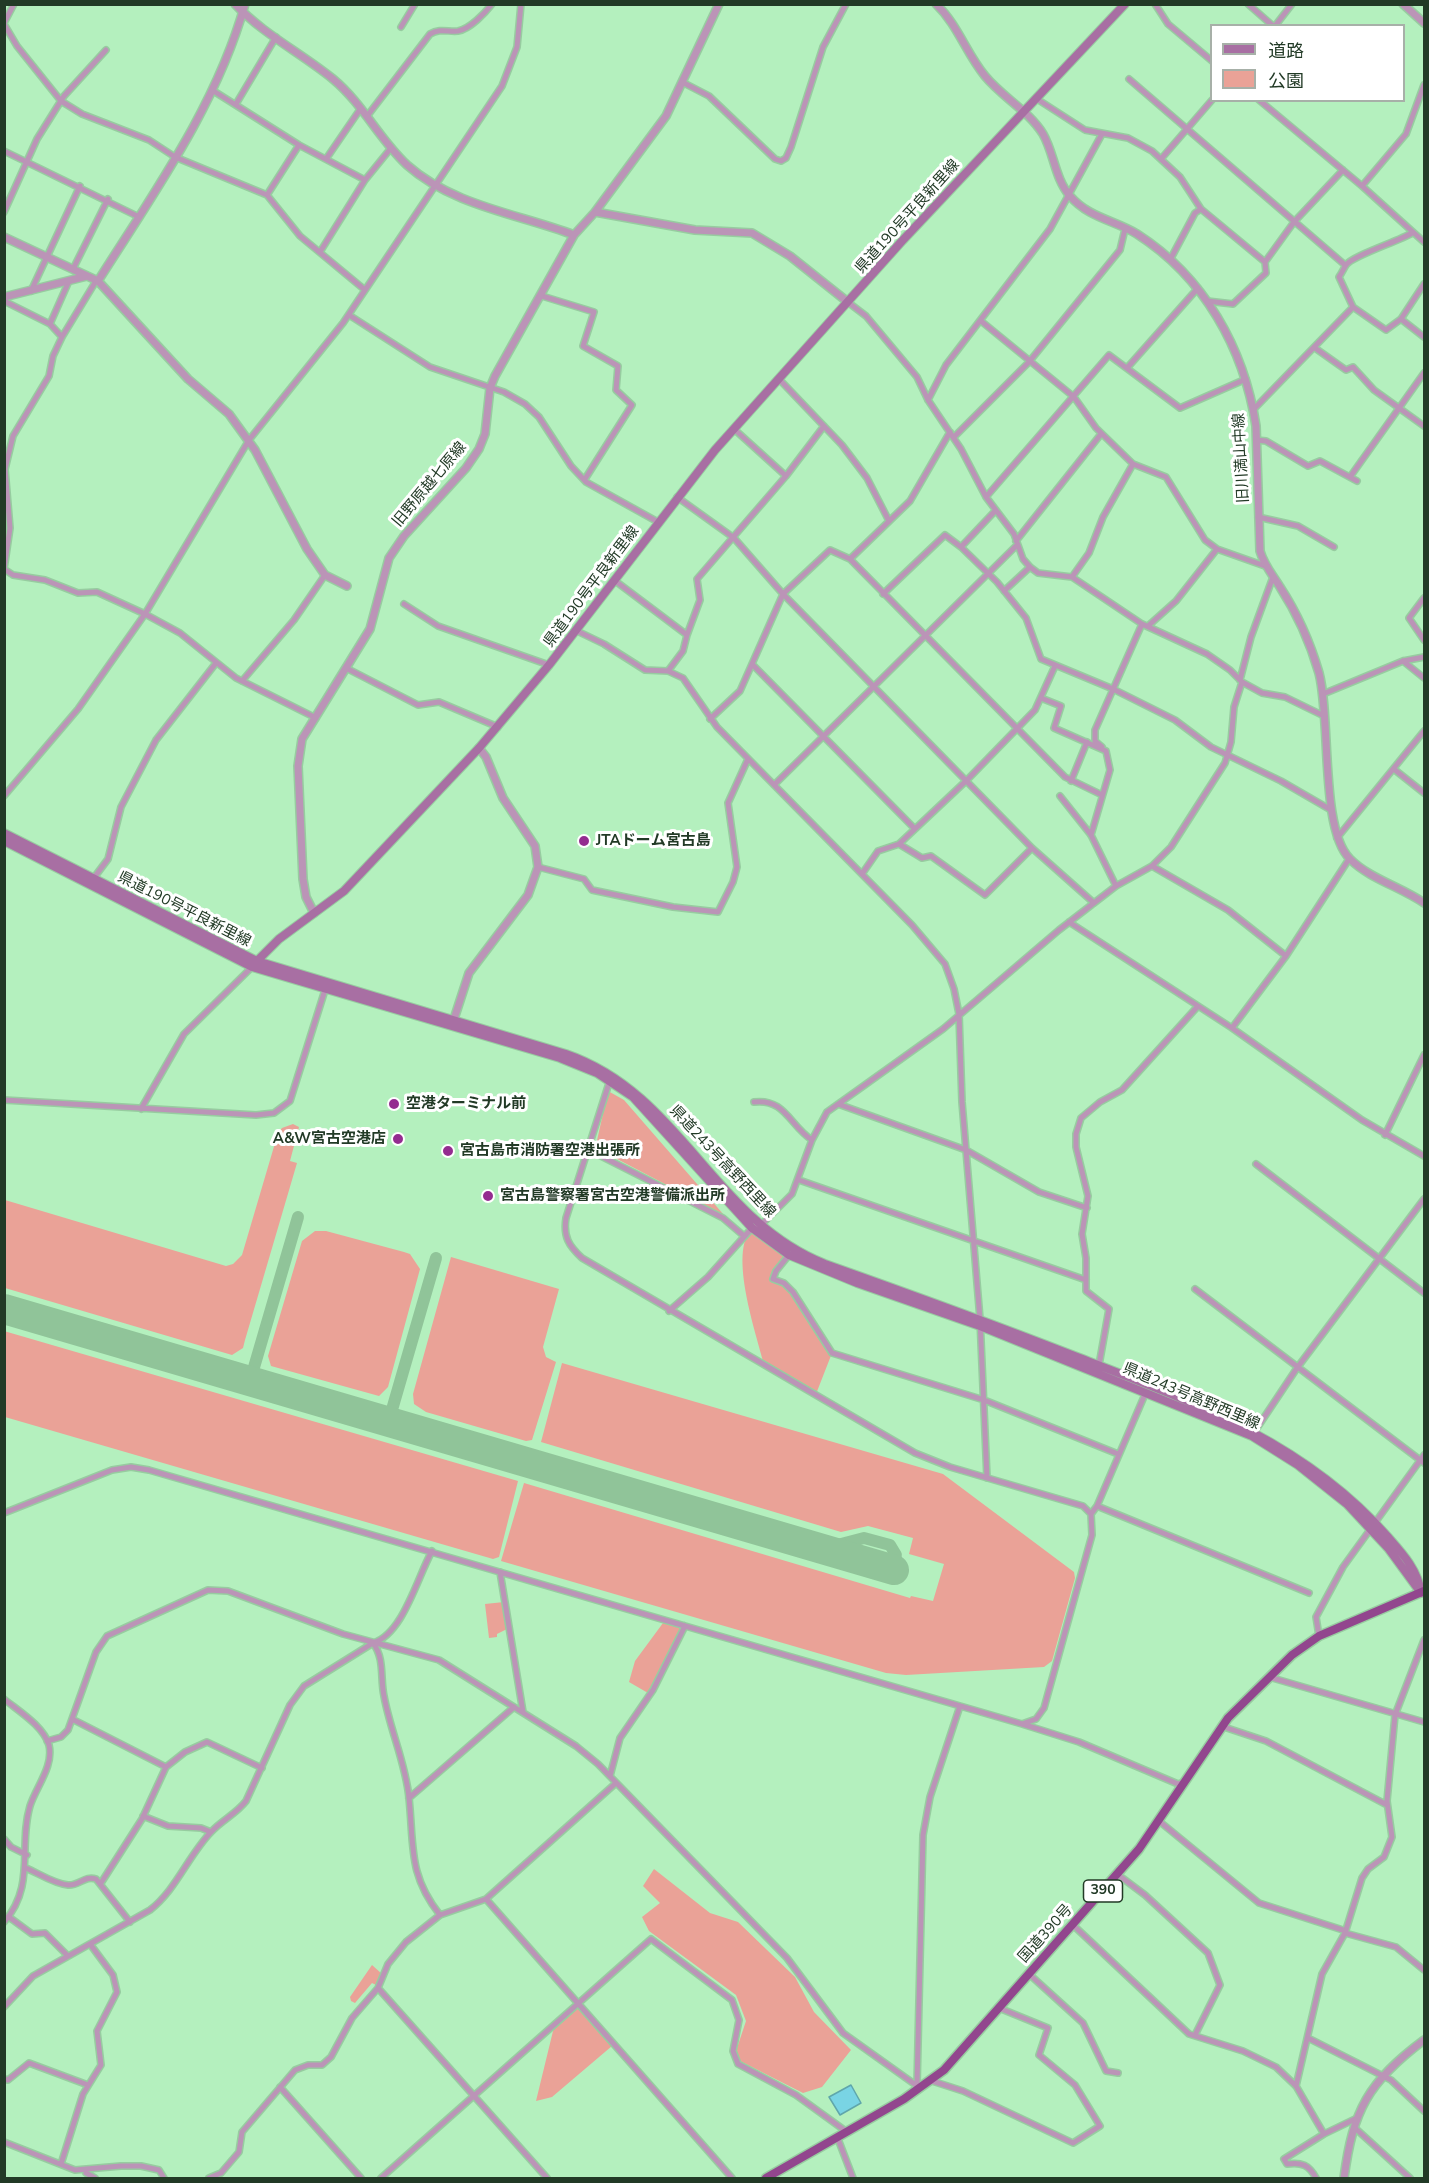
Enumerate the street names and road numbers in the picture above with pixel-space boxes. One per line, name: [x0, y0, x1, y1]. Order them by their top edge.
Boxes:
street label: 県道190号平良新里線: [852, 156, 964, 278]
street label: 旧川満山中線: [1231, 413, 1253, 503]
street label: 旧野原越七原線: [389, 439, 471, 531]
street label: 県道190号平良新里線: [541, 523, 643, 651]
street label: 県道190号平良新里線: [114, 869, 254, 951]
street label: 県道243号高野西里線: [665, 1102, 779, 1222]
street label: 県道243号高野西里線: [1120, 1360, 1262, 1434]
road number: 390: [1084, 1880, 1122, 1902]
street label: 国道390号: [1015, 1901, 1077, 1967]

